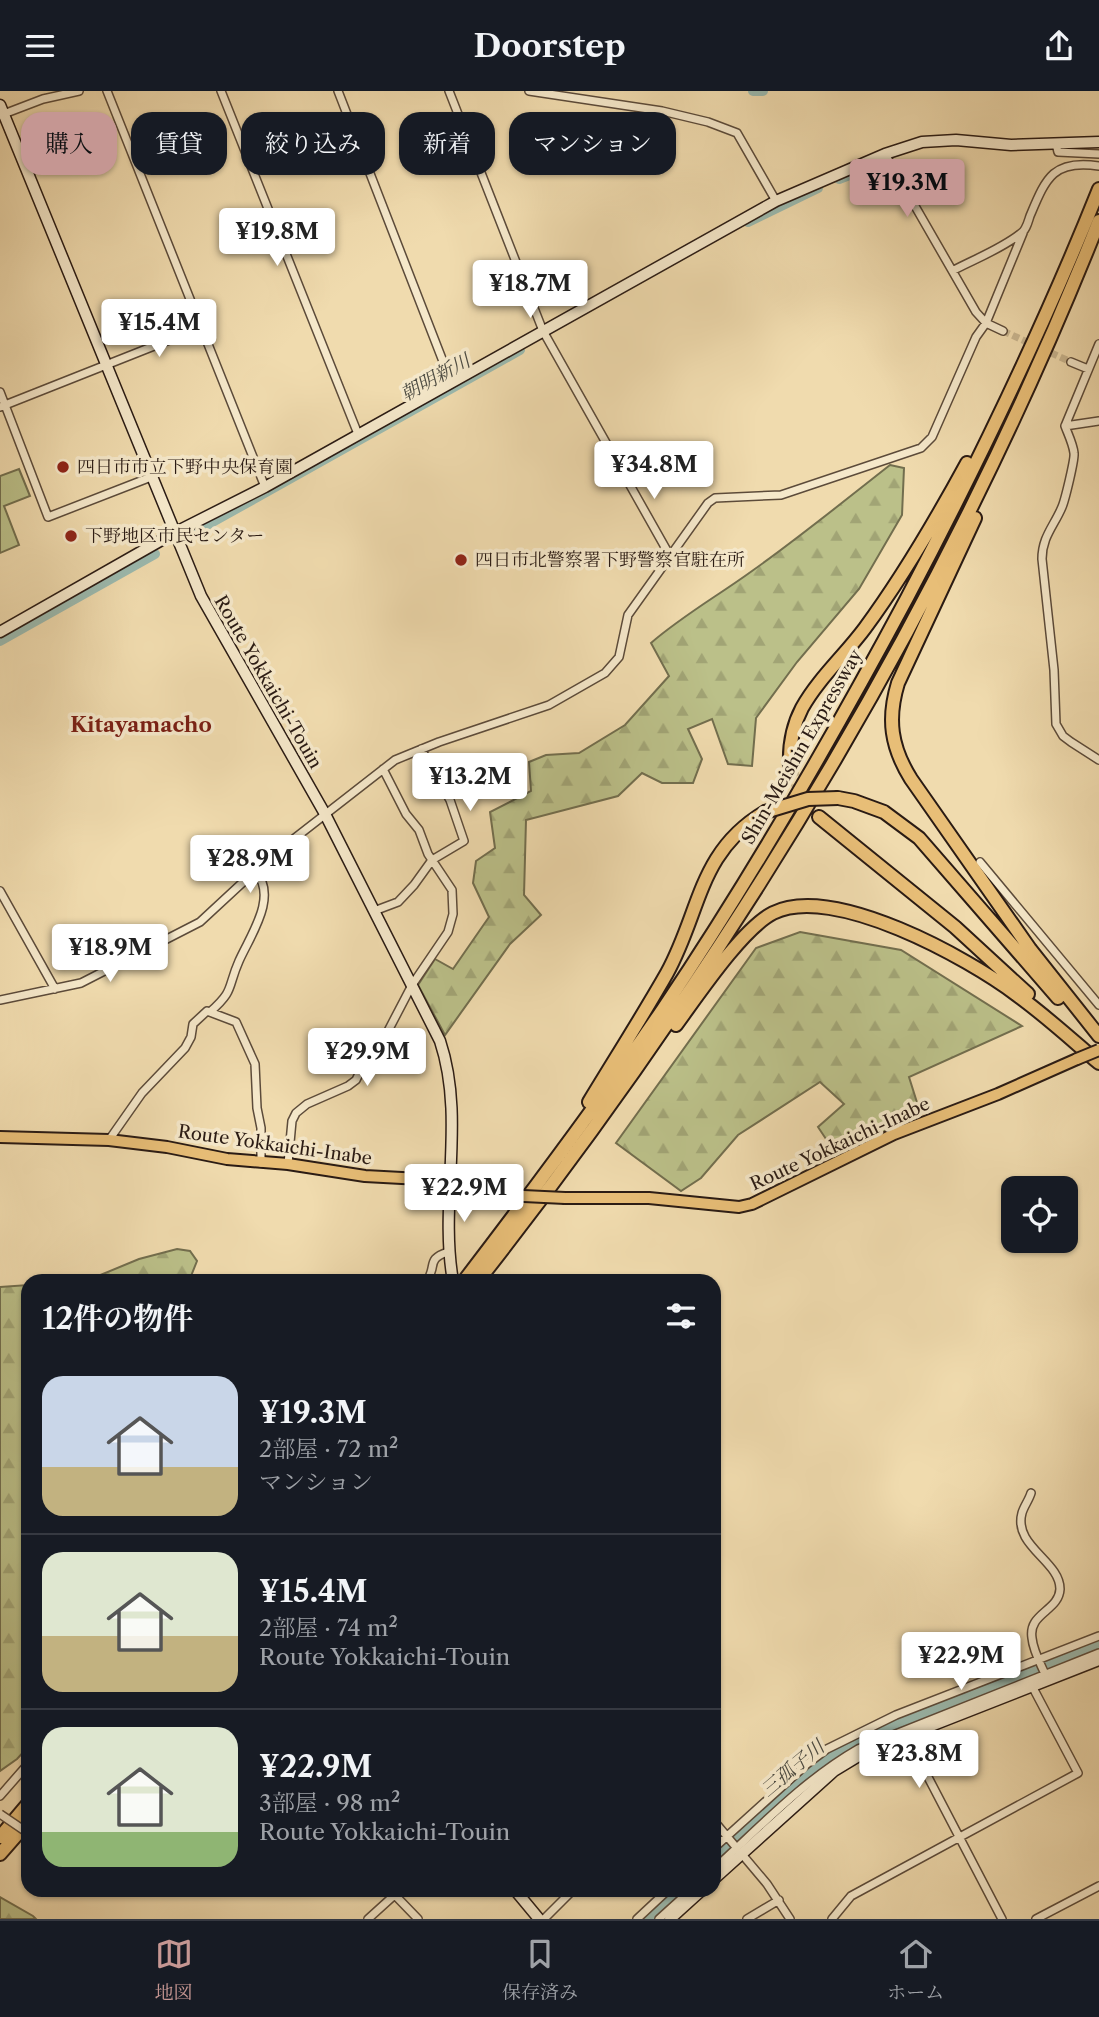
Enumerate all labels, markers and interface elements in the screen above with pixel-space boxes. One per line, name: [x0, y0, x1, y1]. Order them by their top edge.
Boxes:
text: Doorstep: [473, 26, 626, 65]
icon: menu: [21, 27, 59, 65]
icon: share: [1040, 27, 1078, 65]
chip: 購入: [21, 112, 117, 175]
chip: 賃貸: [131, 112, 227, 175]
chip: 絞り込み: [241, 112, 385, 175]
chip: 新着: [399, 112, 495, 175]
chip: マンション: [509, 112, 676, 175]
pin: ¥19.3M: [850, 159, 964, 219]
text: ¥19.3M: [866, 168, 948, 196]
pin: ¥19.8M: [220, 209, 334, 268]
text: ¥19.8M: [235, 217, 319, 245]
pin: ¥18.7M: [473, 261, 587, 320]
text: ¥18.7M: [489, 269, 571, 297]
pin: ¥15.4M: [102, 299, 216, 359]
text: ¥15.4M: [117, 308, 201, 336]
water label: 朝明新川: [396, 348, 476, 406]
pin: ¥34.8M: [597, 441, 711, 501]
text: ¥34.8M: [610, 450, 698, 478]
place label: 四日市市立下野中央保育園: [77, 456, 293, 478]
marker: 四日市市立下野中央保育園: [55, 459, 71, 475]
place label: 下野地区市民センター: [85, 525, 264, 547]
marker: 下野地区市民センター: [63, 528, 79, 544]
place label: 四日市北警察署下野警察官駐在所: [475, 549, 745, 571]
marker: 四日市北警察署下野警察官駐在所: [453, 552, 469, 568]
street label: Route Yokkaichi-Touin: [209, 591, 327, 773]
street label: Shin-Meishin Expressway: [737, 645, 867, 848]
district label: Kitayamacho: [70, 712, 212, 737]
pin: ¥13.2M: [413, 753, 527, 813]
text: ¥13.2M: [428, 762, 512, 790]
pin: ¥28.9M: [193, 835, 307, 895]
text: ¥28.9M: [206, 844, 294, 872]
pin: ¥18.9M: [53, 925, 167, 984]
text: ¥18.9M: [68, 933, 152, 961]
pin: ¥29.9M: [310, 1028, 424, 1088]
text: ¥29.9M: [324, 1037, 410, 1065]
street label: Route Yokkaichi-Inabe: [747, 1093, 933, 1195]
street label: Route Yokkaichi-Inabe: [177, 1120, 373, 1170]
pin: ¥22.9M: [407, 1165, 521, 1224]
text: ¥22.9M: [421, 1173, 507, 1201]
map controls: [1001, 1176, 1078, 1253]
button: locate: [1001, 1176, 1078, 1253]
icon: filters: [662, 1297, 700, 1335]
text: 12件の物件: [42, 1300, 193, 1337]
text: ¥19.3M: [259, 1394, 367, 1431]
icon: home: [98, 1404, 182, 1488]
text: 2部屋 · 72 m²: [259, 1435, 398, 1463]
text: マンション: [259, 1468, 373, 1496]
text: ¥15.4M: [259, 1573, 368, 1610]
icon: home: [98, 1580, 182, 1664]
text: 2部屋 · 74 m²: [259, 1614, 398, 1642]
pin: ¥22.9M: [904, 1633, 1018, 1692]
text: ¥22.9M: [918, 1641, 1004, 1669]
text: Route Yokkaichi-Touin: [259, 1643, 510, 1671]
pin: ¥23.8M: [862, 1731, 976, 1790]
water label: 三孤子川: [756, 1734, 830, 1802]
text: ¥23.8M: [875, 1739, 963, 1767]
text: ¥22.9M: [259, 1748, 372, 1785]
icon: home: [98, 1755, 182, 1839]
text: 3部屋 · 98 m²: [259, 1789, 400, 1817]
text: Route Yokkaichi-Touin: [259, 1818, 510, 1846]
tab: 地図: [155, 1935, 193, 2004]
tab: 保存済み: [502, 1935, 578, 2004]
tab: ホーム: [887, 1935, 944, 2004]

